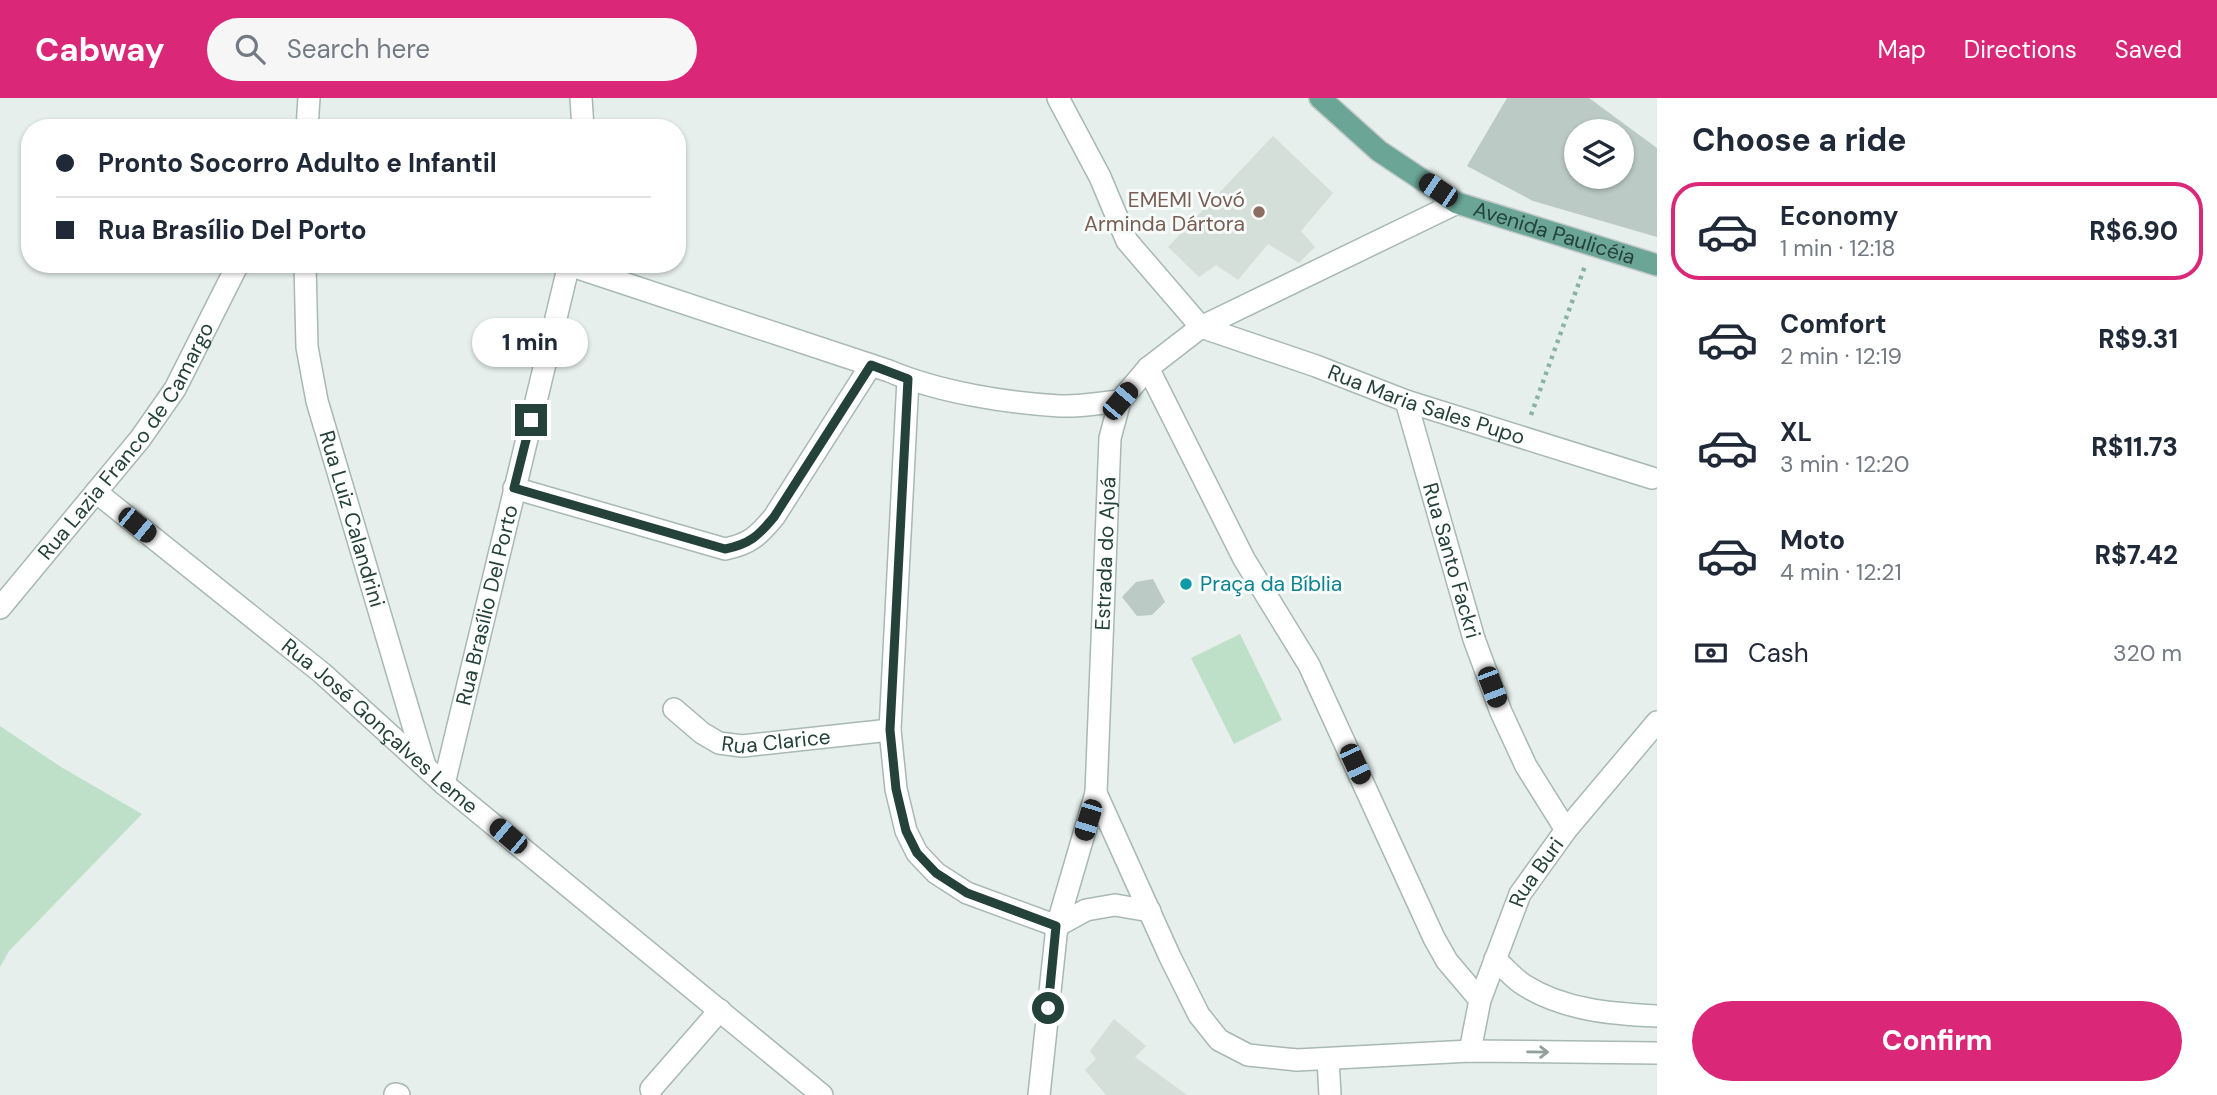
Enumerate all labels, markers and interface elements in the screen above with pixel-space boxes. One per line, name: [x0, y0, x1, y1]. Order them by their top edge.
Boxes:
search box: [207, 18, 697, 81]
text: Cabway: [35, 28, 165, 71]
icon: search: [231, 30, 269, 68]
text: Search here: [287, 32, 430, 66]
text: Map: [1878, 34, 1926, 65]
text: Directions: [1964, 34, 2077, 65]
text: Saved: [2115, 34, 2182, 65]
map controls: [1564, 119, 1634, 189]
button: layers: [1564, 119, 1634, 189]
text: Choose a ride: [1692, 119, 1907, 161]
text: Pronto Socorro Adulto e Infantil: [98, 146, 497, 180]
car: [1415, 170, 1462, 210]
place label: EMEMI Vovó Arminda Dártora: [1084, 186, 1245, 238]
street label: Avenida Paulicéia: [1470, 195, 1639, 271]
text: Economy: [1780, 199, 1898, 233]
icon: car: [1696, 200, 1759, 263]
marker: EMEMI Vovó Arminda Dártora: [1251, 204, 1267, 220]
text: Rua Brasílio Del Porto: [98, 213, 367, 247]
text: R$6.90: [2089, 214, 2178, 248]
text: 1 min · 12:18: [1780, 233, 1896, 263]
text: Comfort: [1780, 307, 1886, 341]
icon: car: [1696, 308, 1759, 371]
street label: Rua Lazia Franco de Camargo: [32, 317, 220, 566]
callout: 1 min: [473, 318, 589, 368]
text: R$9.31: [2098, 322, 2178, 356]
text: 1 min: [502, 327, 558, 357]
text: 2 min · 12:19: [1780, 341, 1902, 371]
street label: Rua Maria Sales Pupo: [1324, 358, 1529, 451]
car: [1099, 378, 1142, 424]
route end: [515, 404, 547, 436]
text: XL: [1780, 415, 1812, 449]
icon: car: [1696, 416, 1759, 479]
street label: Rua Luiz Calandrini: [313, 427, 391, 611]
text: R$11.73: [2091, 430, 2178, 464]
text: 3 min · 12:20: [1780, 449, 1910, 479]
street label: Estrada do Ajoá: [1088, 476, 1122, 631]
street label: Rua Santo Fackri: [1416, 480, 1487, 642]
street label: Rua Brasílio Del Porto: [449, 502, 525, 708]
car: [115, 504, 160, 546]
text: Moto: [1780, 523, 1845, 557]
icon: car: [1696, 524, 1759, 587]
text: R$7.42: [2095, 538, 2178, 572]
text: 4 min · 12:21: [1780, 557, 1902, 587]
place label: Praça da Bíblia: [1200, 570, 1342, 598]
marker: Praça da Bíblia: [1178, 576, 1194, 592]
street label: Rua José Gonçalves Leme: [276, 632, 484, 820]
icon: cash: [1692, 634, 1730, 672]
text: Cash: [1748, 636, 1809, 670]
text: 320 m: [2113, 638, 2182, 668]
car: [1475, 664, 1510, 710]
street label: Rua Clarice: [720, 723, 832, 760]
car: [1337, 741, 1374, 787]
car: [1072, 797, 1105, 843]
car: [486, 814, 531, 858]
street label: Rua Buri: [1502, 832, 1570, 911]
route start: [1032, 992, 1064, 1024]
button: Confirm: [1692, 1001, 2182, 1081]
one-way arrow: [1527, 1045, 1550, 1059]

